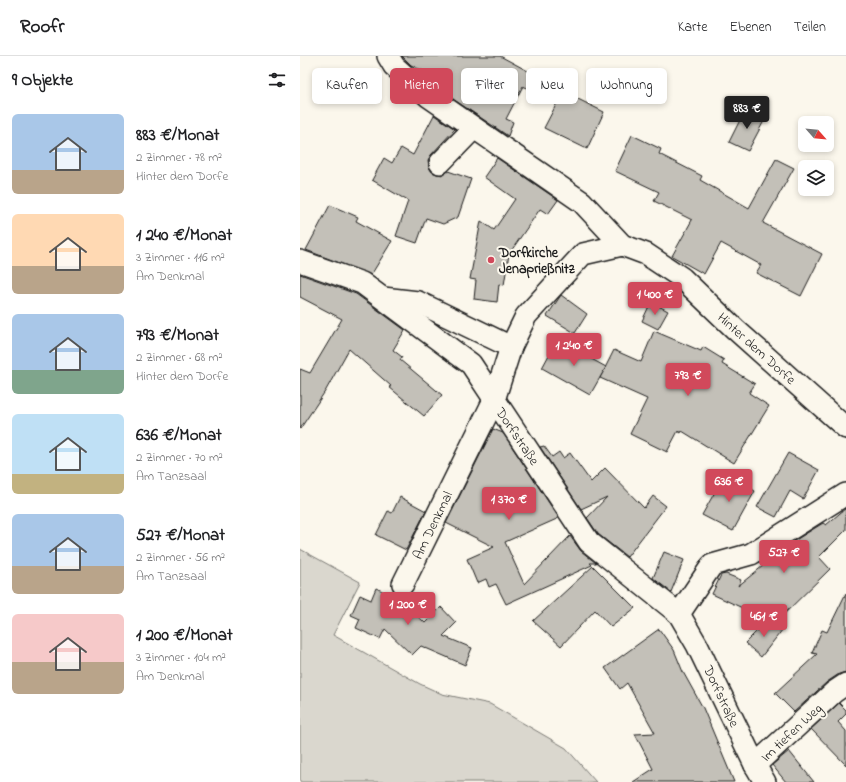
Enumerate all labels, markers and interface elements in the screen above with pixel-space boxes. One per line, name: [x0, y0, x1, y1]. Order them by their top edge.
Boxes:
text: Roofr: [20, 14, 64, 41]
text: Karte: [678, 17, 707, 38]
text: Ebenen: [729, 17, 772, 38]
text: Teilen: [794, 17, 826, 38]
text: 9 Objekte: [12, 68, 73, 93]
chip: Kaufen: [312, 68, 382, 104]
chip: Mieten: [390, 68, 453, 104]
chip: Filter: [461, 68, 518, 104]
chip: Neu: [526, 68, 578, 104]
chip: Wohnung: [586, 68, 667, 104]
icon: filters: [266, 69, 288, 91]
pin: 883 €: [719, 96, 775, 130]
text: 883 €: [733, 99, 761, 118]
north arrow: [798, 116, 834, 152]
map controls: [798, 116, 834, 196]
text: 883 €/Monat: [136, 123, 220, 148]
icon: home: [44, 130, 92, 178]
text: 2 Zimmer · 78 m²: [136, 148, 222, 167]
button: layers: [798, 160, 834, 196]
text: Hinter dem Dorfe: [136, 167, 228, 186]
text: 1 240 €/Monat: [136, 223, 232, 248]
icon: home: [44, 230, 92, 278]
place label: Dorfkirche Jenaprießnitz: [498, 243, 576, 280]
text: 3 Zimmer · 116 m²: [136, 248, 225, 267]
marker: Dorfkirche Jenaprießnitz: [486, 255, 496, 265]
text: Am Denkmal: [136, 267, 204, 286]
pin: 1 400 €: [618, 282, 692, 316]
text: 1 400 €: [637, 285, 673, 304]
street label: Hinter dem Dorfe: [712, 308, 801, 391]
text: 793 €/Monat: [136, 323, 219, 348]
icon: home: [44, 330, 92, 378]
pin: 1 240 €: [537, 333, 611, 367]
text: 1 240 €: [555, 336, 593, 355]
text: 2 Zimmer · 68 m²: [136, 348, 223, 367]
pin: 793 €: [660, 363, 716, 397]
text: 793 €: [675, 366, 701, 385]
text: Hinter dem Dorfe: [136, 367, 228, 386]
street label: Dorfstraße: [489, 403, 544, 471]
text: 636 €/Monat: [136, 423, 222, 448]
icon: home: [44, 430, 92, 478]
text: 2 Zimmer · 70 m²: [136, 448, 223, 467]
text: Am Tanzsaal: [136, 467, 207, 486]
pin: 636 €: [701, 469, 757, 503]
text: 636 €: [714, 472, 744, 491]
pin: 1 370 €: [472, 487, 546, 521]
street label: Am Denkmal: [408, 488, 459, 563]
text: 1 370 €: [491, 490, 527, 509]
text: 527 €/Monat: [136, 523, 225, 548]
icon: home: [44, 530, 92, 578]
pin: 527 €: [756, 540, 812, 574]
text: 527 €: [768, 543, 800, 562]
text: 2 Zimmer · 56 m²: [136, 548, 225, 567]
text: Am Tanzsaal: [136, 567, 207, 586]
pin: 1 200 €: [371, 592, 445, 626]
text: 1 200 €: [389, 595, 427, 614]
pin: 461 €: [736, 604, 792, 638]
text: 461 €: [750, 607, 778, 626]
text: 1 200 €/Monat: [136, 623, 233, 648]
icon: home: [44, 630, 92, 678]
text: 3 Zimmer · 104 m²: [136, 648, 226, 667]
street label: Dorfstraße: [697, 662, 744, 732]
text: Am Denkmal: [136, 667, 204, 686]
street label: Im tiefen Weg: [756, 699, 828, 768]

